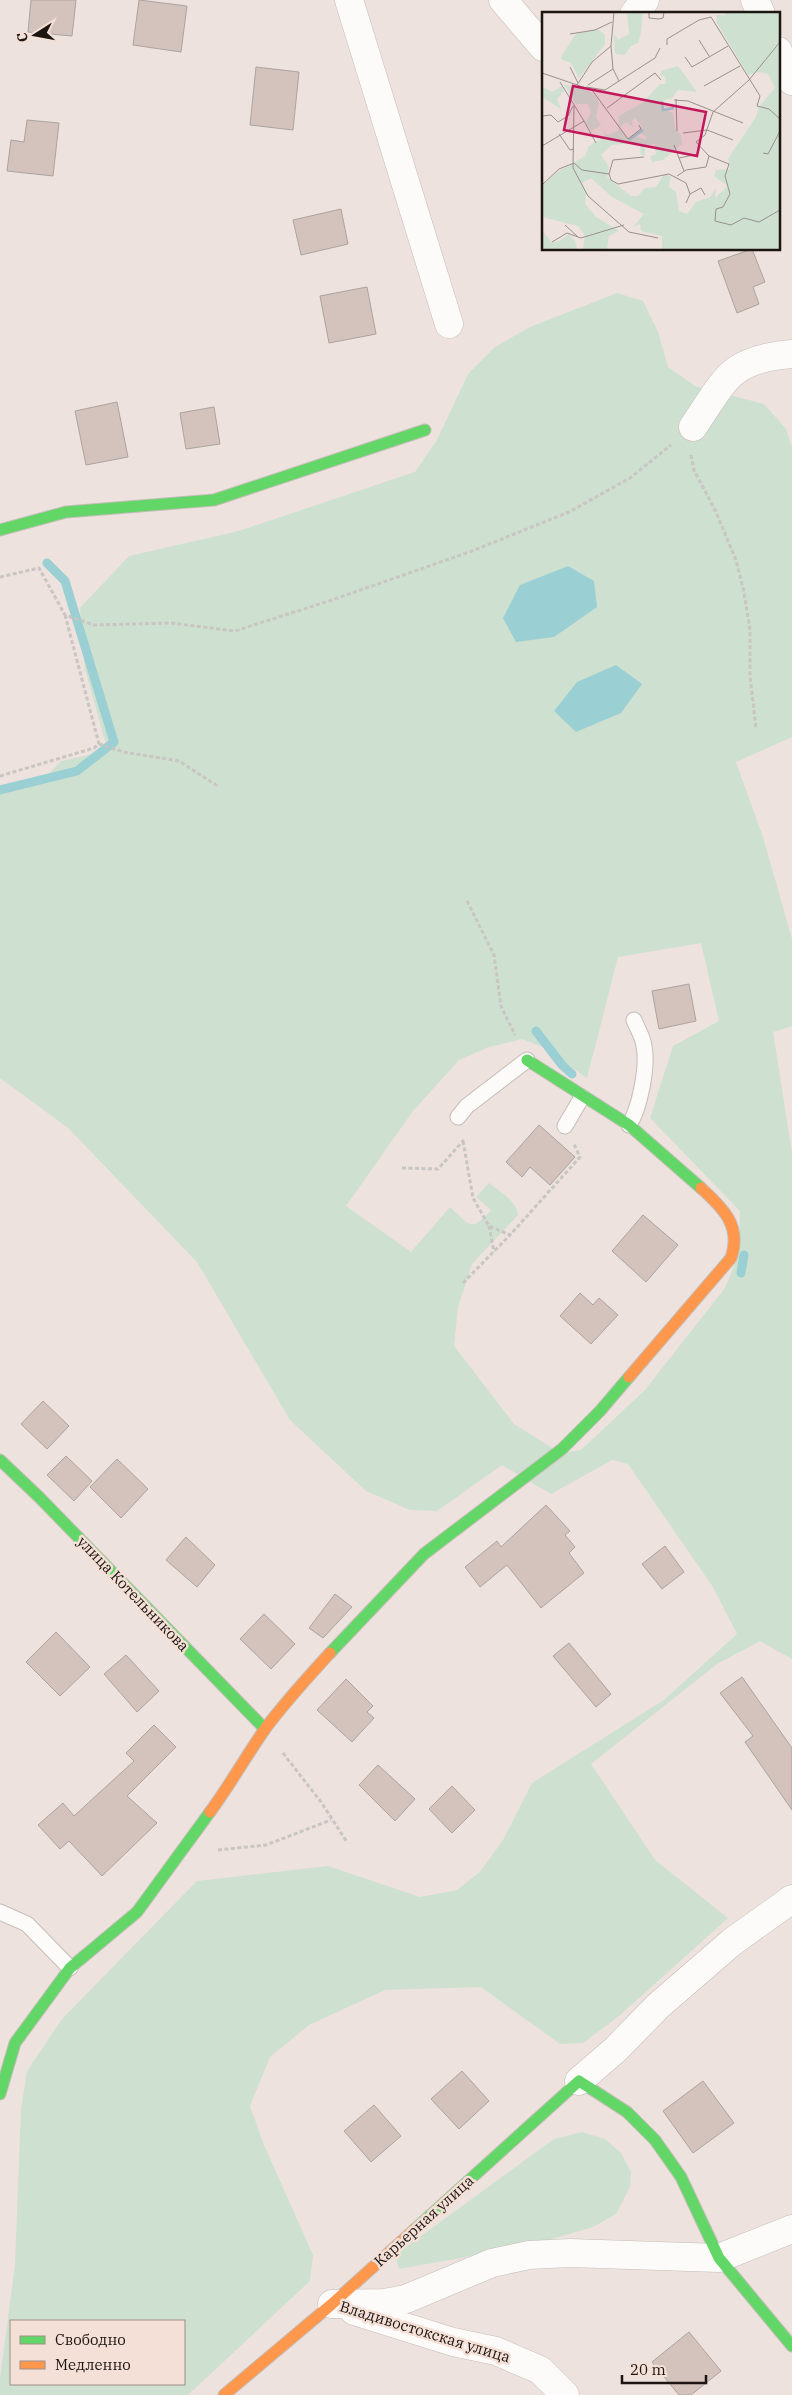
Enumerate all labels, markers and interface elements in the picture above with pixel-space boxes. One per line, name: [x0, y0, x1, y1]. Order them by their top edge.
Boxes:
north arrow: [10, 10, 60, 60]
inset map: [542, 12, 780, 250]
text: С: [13, 31, 32, 44]
street label: улица Котельникова: [73, 1532, 193, 1655]
street label: Карьерная улица: [370, 2171, 477, 2270]
street label: Владивостокская улица: [338, 2297, 513, 2367]
legend: [10, 2320, 185, 2385]
text: Свободно: [55, 2330, 126, 2349]
scale bar: [622, 2352, 706, 2384]
text: Медленно: [55, 2355, 131, 2374]
text: 20 m: [630, 2360, 666, 2379]

